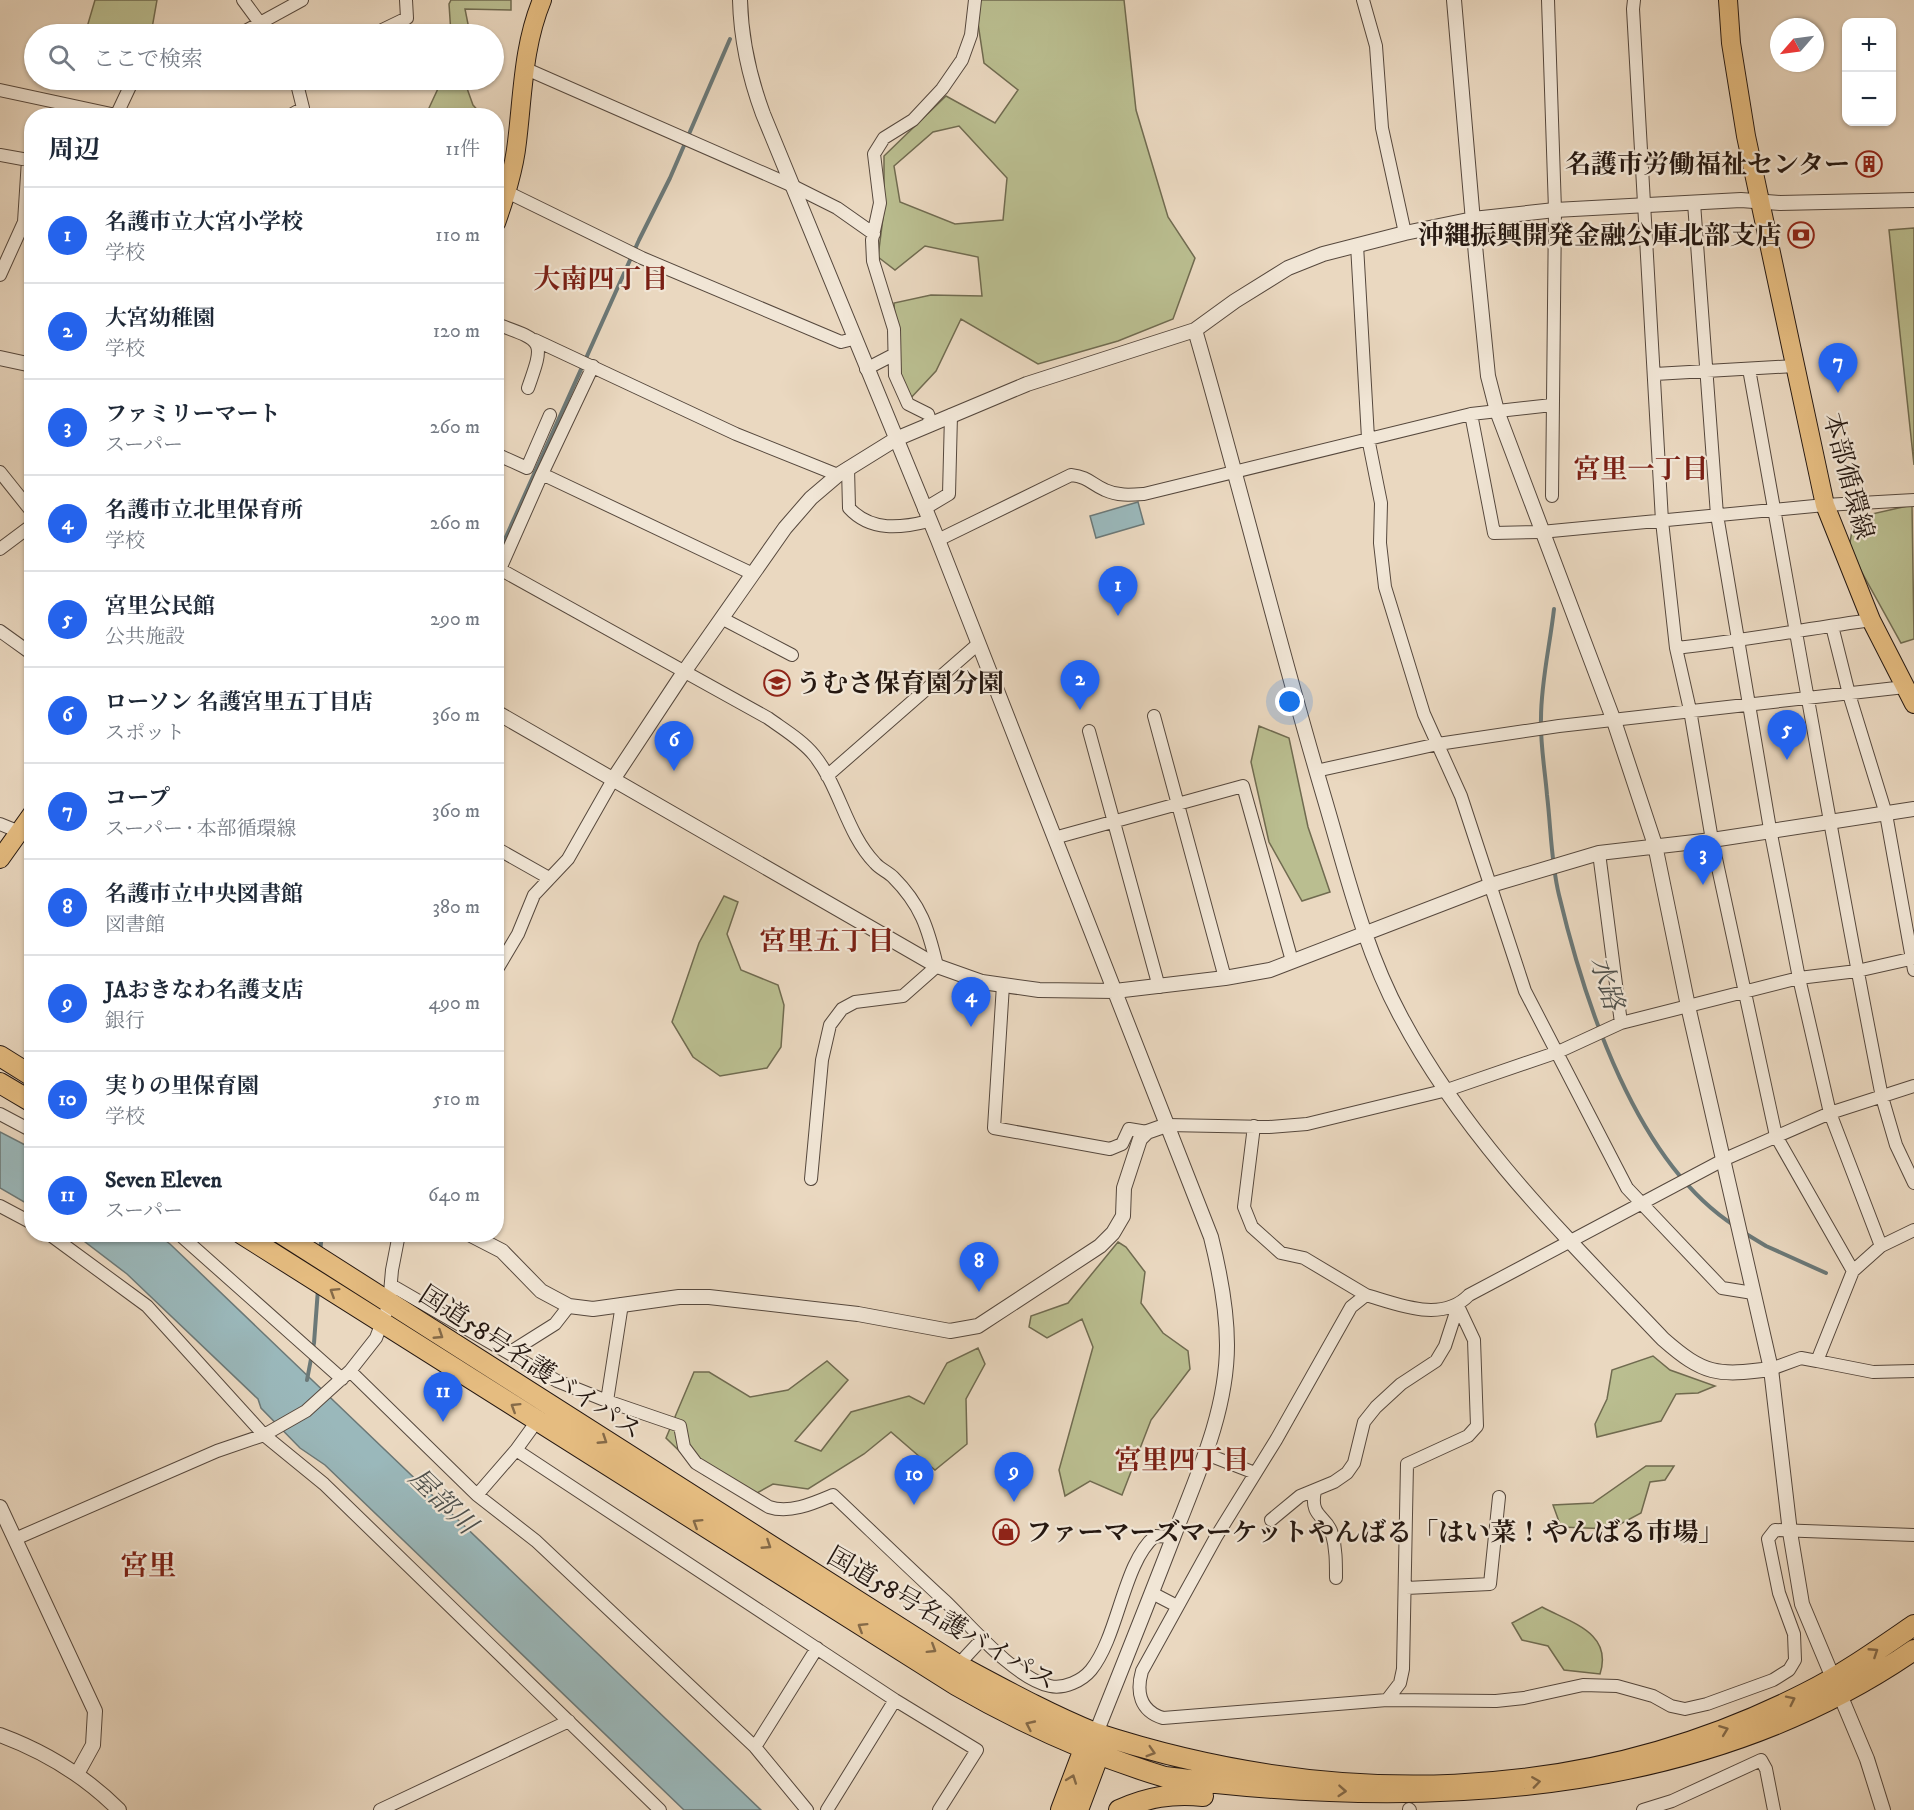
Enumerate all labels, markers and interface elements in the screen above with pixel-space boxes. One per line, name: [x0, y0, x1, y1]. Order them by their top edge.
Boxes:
north arrow: [1770, 18, 1824, 72]
map controls: [1842, 18, 1896, 126]
button: +: [1842, 18, 1896, 72]
search box: [24, 24, 504, 90]
icon: search: [45, 41, 78, 74]
text: ここで検索: [93, 46, 203, 73]
button: −: [1842, 72, 1896, 126]
text: 周辺: [48, 134, 100, 167]
text: 11件: [445, 137, 480, 162]
place label: 名護市労働福祉センター: [1565, 149, 1850, 182]
building icon: 名護市労働福祉センター: [1854, 149, 1884, 179]
text: 名護市立大宮小学校: [105, 209, 303, 236]
place label: 沖縄振興開発金融公庫北部支店: [1418, 220, 1782, 253]
bank icon: 沖縄振興開発金融公庫北部支店: [1786, 220, 1816, 250]
text: 1: [64, 223, 71, 248]
text: 110 m: [435, 223, 480, 248]
text: 学校: [105, 241, 145, 266]
district label: 大南四丁目: [534, 263, 669, 297]
text: 大宮幼稚園: [105, 305, 215, 332]
text: 2: [63, 319, 72, 344]
text: 120 m: [433, 319, 480, 344]
text: 学校: [105, 337, 145, 362]
pin: 7: [1818, 344, 1858, 393]
text: ファミリーマート: [105, 401, 281, 428]
street label: 本部循環線: [1815, 409, 1880, 543]
text: 3: [64, 415, 71, 440]
text: 260 m: [430, 415, 480, 440]
text: スーパー: [105, 433, 183, 458]
district label: 宮里一丁目: [1574, 453, 1709, 487]
text: 名護市立北里保育所: [105, 497, 303, 524]
text: 4: [62, 511, 73, 536]
text: 260 m: [430, 511, 480, 536]
text: 学校: [105, 529, 145, 554]
pin: 1: [1098, 566, 1138, 616]
text: 宮里公民館: [105, 593, 215, 620]
text: 5: [63, 607, 72, 632]
text: 290 m: [430, 607, 480, 632]
text: 公共施設: [105, 625, 185, 650]
pin: 2: [1060, 660, 1100, 710]
school or university icon: うむさ保育園分園: [762, 668, 792, 698]
place label: うむさ保育園分園: [796, 668, 1004, 701]
your location: [1275, 687, 1304, 716]
text: ローソン 名護宮里五丁目店: [105, 689, 373, 716]
text: 6: [62, 703, 73, 728]
text: 360 m: [432, 703, 480, 728]
pin: 5: [1768, 710, 1806, 760]
text: スポット: [105, 721, 185, 746]
pin: 6: [654, 722, 694, 771]
text: コープ: [105, 785, 170, 812]
text: 7: [62, 799, 73, 824]
text: 360 m: [432, 799, 480, 824]
text: スーパー · 本部循環線: [105, 817, 296, 842]
pin: 3: [1684, 836, 1722, 885]
text: 名護市立中央図書館: [105, 881, 303, 908]
text: 8: [62, 895, 73, 920]
text: 380 m: [432, 895, 480, 920]
text: 図書館: [105, 913, 165, 938]
district label: 宮里五丁目: [760, 925, 895, 959]
water label: 水路: [1582, 953, 1631, 1016]
text: JAおきなわ名護支店: [105, 977, 303, 1004]
pin: 4: [952, 978, 990, 1027]
text: 9: [63, 991, 72, 1016]
text: 490 m: [428, 991, 480, 1016]
text: 銀行: [105, 1009, 145, 1034]
text: 実りの里保育園: [105, 1073, 259, 1100]
text: 10: [58, 1087, 77, 1112]
text: 510 m: [433, 1087, 480, 1112]
text: 学校: [105, 1105, 145, 1130]
text: Seven Eleven: [105, 1167, 222, 1194]
text: 11: [60, 1183, 75, 1208]
text: 640 m: [428, 1183, 480, 1208]
text: スーパー: [105, 1199, 183, 1224]
pin: 8: [960, 1242, 998, 1292]
street label: 国道58号名護バイパス: [412, 1279, 648, 1448]
one-way arrow: [330, 1287, 340, 1299]
one-way arrow: [432, 1328, 443, 1339]
pin: 11: [424, 1372, 462, 1422]
one-way arrow: [511, 1402, 521, 1414]
one-way arrow: [597, 1433, 607, 1445]
district label: 宮里四丁目: [1115, 1444, 1250, 1478]
pin: 9: [994, 1452, 1034, 1502]
pin: 10: [894, 1456, 934, 1505]
water label: 屋部川: [401, 1461, 485, 1544]
shop icon: ファーマーズマーケットやんばる「はい菜！やんばる市場」: [991, 1517, 1021, 1547]
place label: ファーマーズマーケットやんばる「はい菜！やんばる市場」: [1026, 1517, 1724, 1550]
one-way arrow: [693, 1518, 703, 1530]
one-way arrow: [761, 1538, 771, 1550]
street label: 国道58号名護バイパス: [821, 1540, 1062, 1698]
district label: 宮里: [120, 1549, 176, 1584]
one-way arrow: [857, 1624, 868, 1635]
one-way arrow: [926, 1641, 937, 1652]
one-way arrow: [1868, 1647, 1878, 1659]
one-way arrow: [1784, 1696, 1795, 1708]
one-way arrow: [1025, 1721, 1036, 1733]
one-way arrow: [1718, 1725, 1728, 1738]
one-way arrow: [1145, 1744, 1156, 1757]
one-way arrow: [1065, 1775, 1078, 1785]
one-way arrow: [1531, 1776, 1540, 1788]
one-way arrow: [1337, 1785, 1346, 1798]

